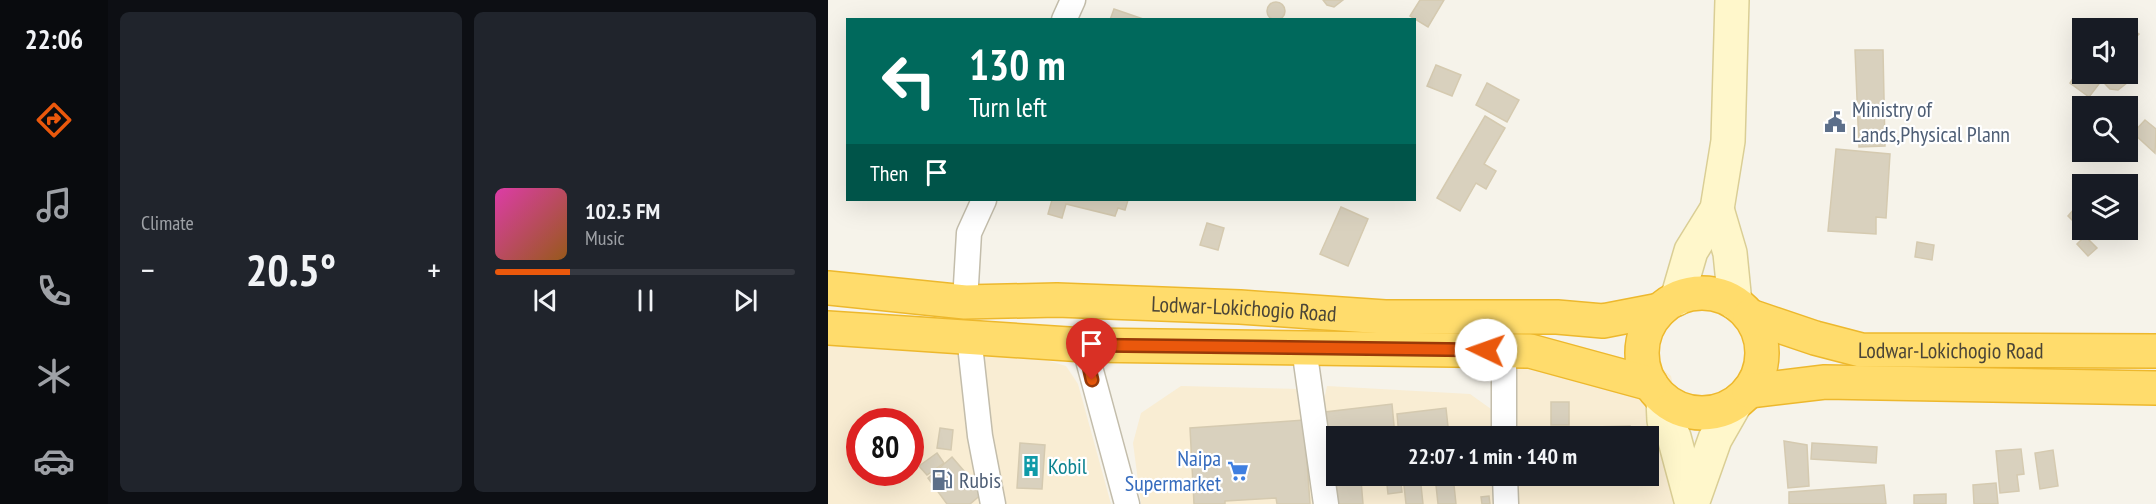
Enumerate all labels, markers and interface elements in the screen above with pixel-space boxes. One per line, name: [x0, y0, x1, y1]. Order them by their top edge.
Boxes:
map controls: [2072, 18, 2138, 240]
button: sound: [2072, 18, 2138, 84]
text: 22:06: [25, 22, 83, 56]
text: 130 m: [969, 37, 1066, 92]
icon: left: [870, 42, 948, 120]
text: Turn left: [969, 90, 1047, 124]
place label: Ministry of Lands,Physical Plann: [1852, 95, 2010, 148]
button: search: [2072, 96, 2138, 162]
icon: directions: [33, 99, 75, 141]
public building icon: Ministry of Lands,Physical Plann: [1823, 110, 1847, 134]
icon: arrive: [920, 156, 953, 189]
text: Then: [870, 159, 908, 187]
button: layers: [2072, 174, 2138, 240]
icon: music: [33, 184, 75, 226]
text: 102.5 FM: [585, 197, 660, 225]
text: Climate: [141, 210, 194, 236]
text: Music: [585, 225, 625, 251]
text: 20.5°: [246, 240, 336, 298]
text: −: [141, 248, 155, 291]
text: +: [427, 248, 441, 291]
icon: phone: [33, 270, 75, 312]
icon: previous: [529, 284, 562, 317]
icon: pause: [629, 284, 662, 317]
icon: next: [729, 284, 762, 317]
street label: Lodwar-Lokichogio Road: [1151, 290, 1338, 328]
pin: [1066, 318, 1117, 380]
position arrow: [1454, 318, 1518, 382]
icon: arrive: [1075, 327, 1108, 360]
street label: Lodwar-Lokichogio Road: [1858, 336, 2044, 365]
icon: climate: [33, 355, 75, 397]
speed limit sign: 80: [846, 408, 924, 486]
icon: car: [33, 440, 75, 482]
text: 22:07 · 1 min · 140 m: [1408, 442, 1577, 470]
place label: Naipa Supermarket: [1125, 444, 1221, 497]
place label: Kobil: [1048, 452, 1088, 480]
building icon: Kobil: [1019, 454, 1043, 478]
supermarket icon: Naipa Supermarket: [1226, 459, 1250, 483]
place label: Rubis: [959, 466, 1001, 494]
fuel station icon: Rubis: [930, 468, 954, 492]

